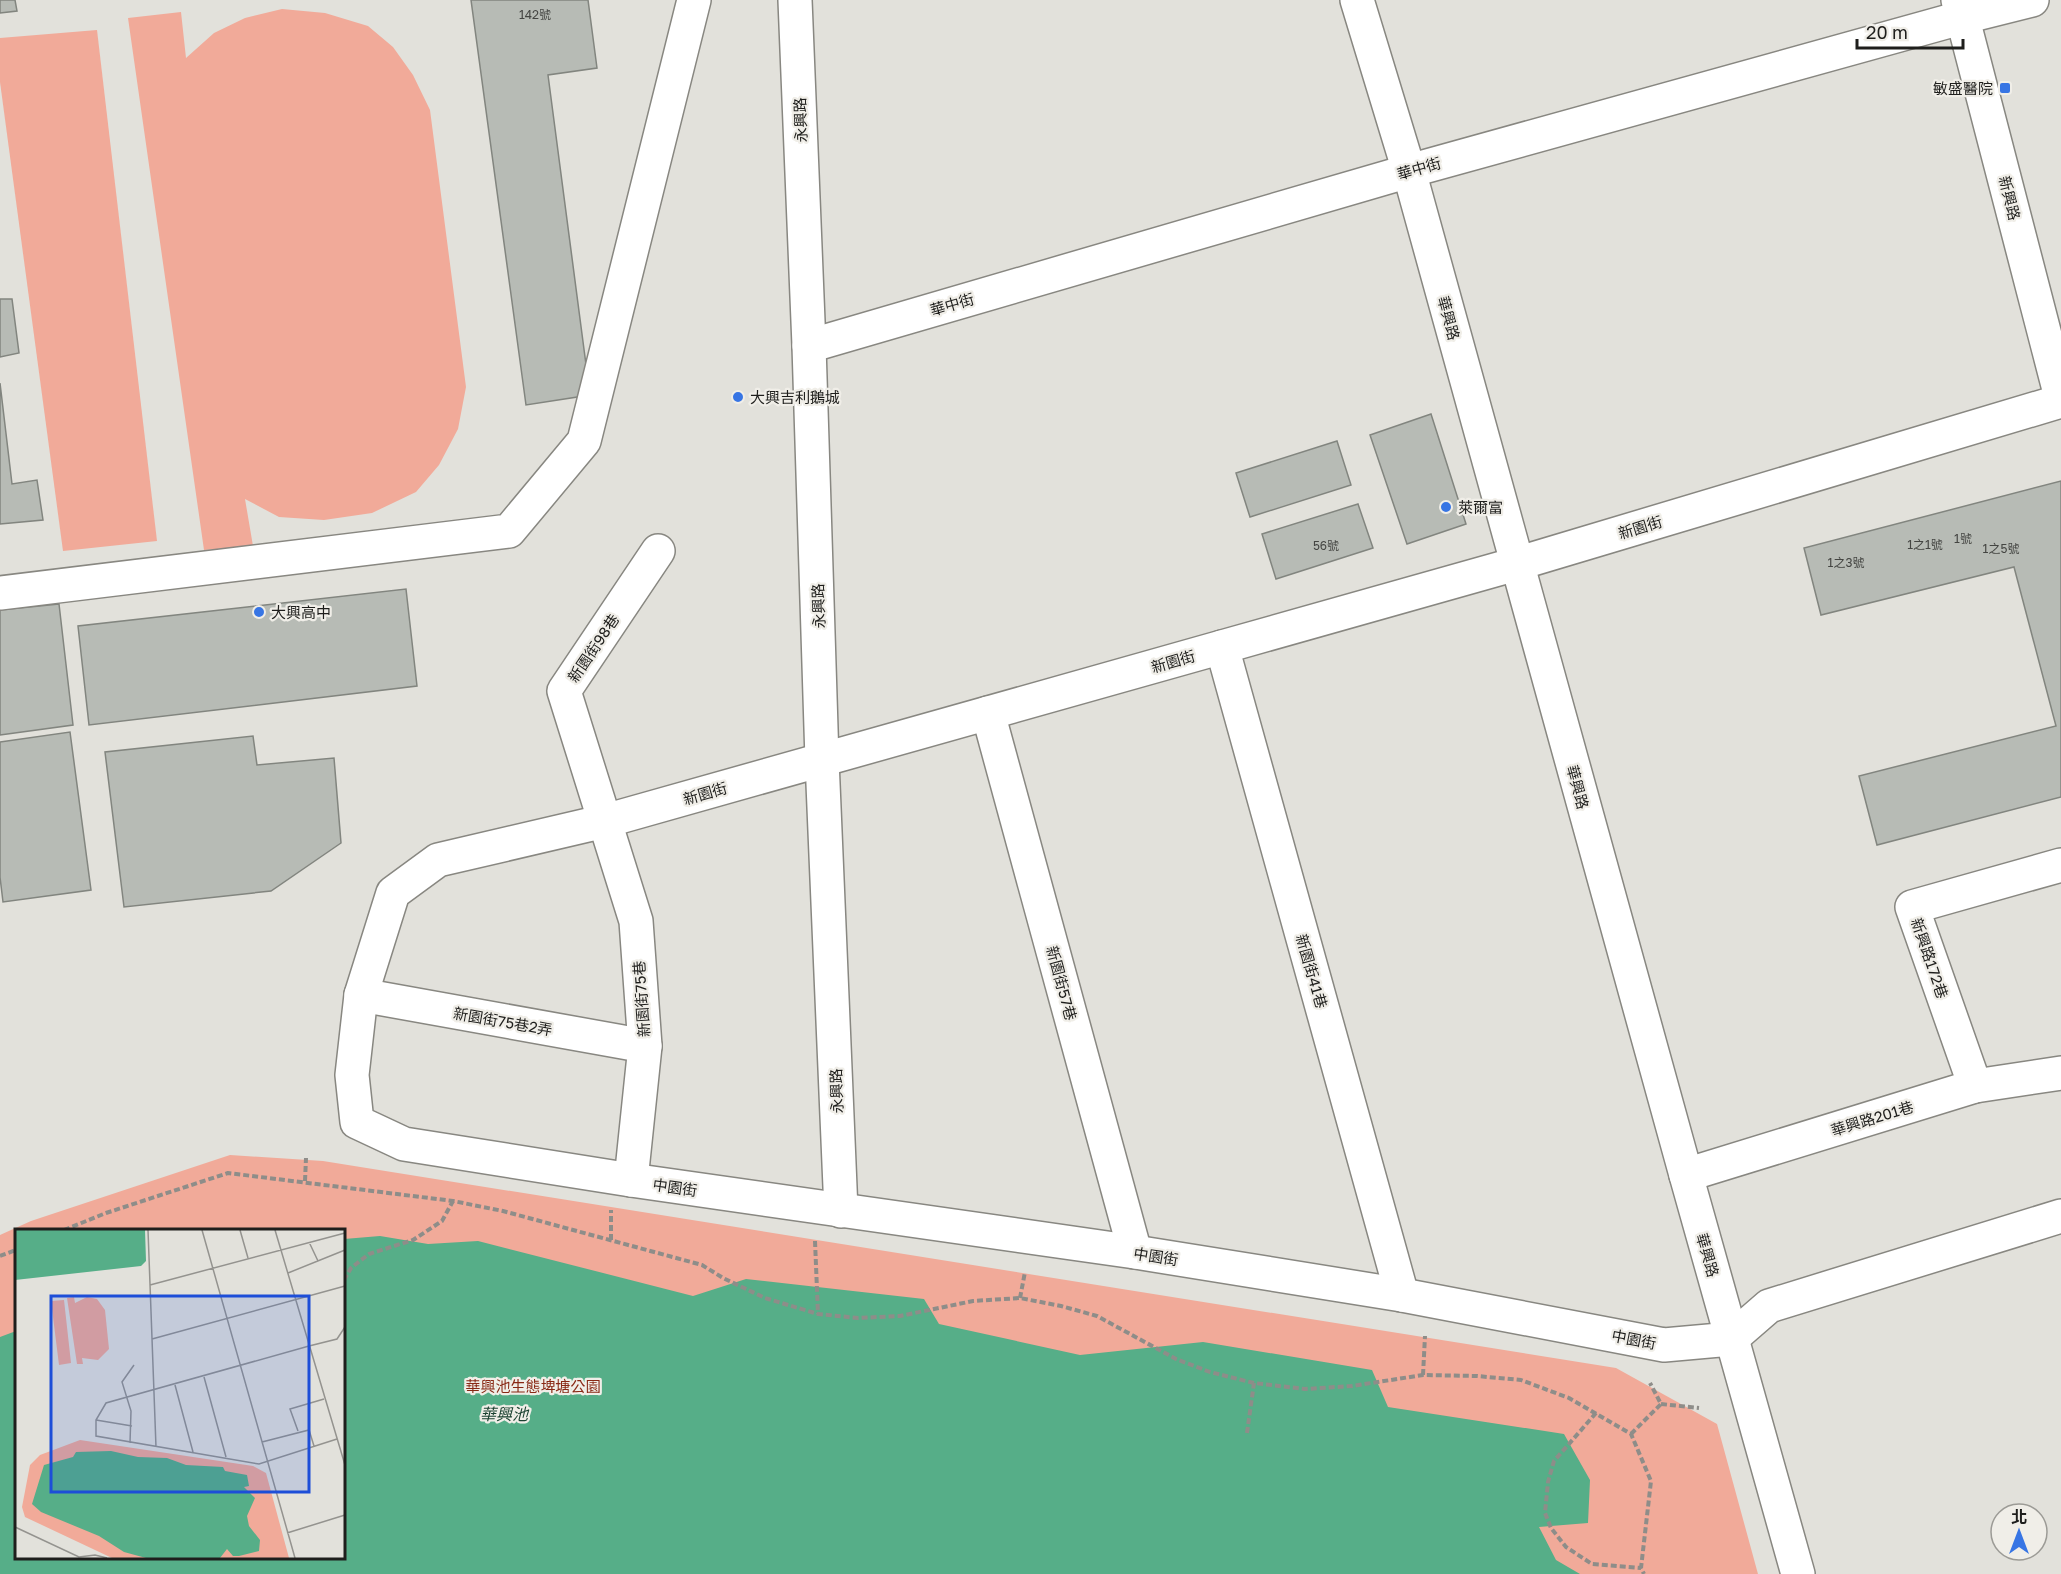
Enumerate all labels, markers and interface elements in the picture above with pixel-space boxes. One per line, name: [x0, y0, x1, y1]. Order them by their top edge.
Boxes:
house number: 142號: [519, 7, 551, 22]
scale bar: [1857, 12, 1964, 50]
text: 20 m: [1866, 21, 1908, 43]
place label: 敏盛醫院: [1933, 79, 1993, 97]
marker: 敏盛醫院: [1998, 81, 2012, 95]
street label: 永興路: [790, 97, 810, 143]
street label: 華中街: [1395, 153, 1443, 183]
street label: 新興路: [1996, 174, 2024, 222]
street label: 華中街: [928, 289, 976, 319]
street label: 華興路: [1434, 294, 1464, 342]
place label: 大興吉利鵝城: [750, 388, 840, 406]
marker: 大興吉利鵝城: [731, 390, 745, 404]
place label: 萊爾富: [1458, 498, 1503, 516]
marker: 萊爾富: [1439, 500, 1453, 514]
street label: 新園街: [1616, 512, 1664, 542]
house number: 1號: [1954, 531, 1972, 546]
house number: 1之1號: [1907, 537, 1943, 552]
house number: 56號: [1313, 538, 1339, 553]
house number: 1之5號: [1983, 541, 2019, 556]
house number: 1之3號: [1828, 555, 1864, 570]
street label: 永興路: [808, 583, 828, 629]
place label: 大興高中: [271, 603, 331, 621]
marker: 大興高中: [252, 605, 266, 619]
street label: 新園街98巷: [564, 611, 622, 685]
street label: 新園街: [1149, 646, 1197, 676]
street label: 華興路: [1563, 763, 1593, 811]
street label: 新園街: [681, 778, 729, 808]
street label: 新興路172巷: [1908, 915, 1952, 1001]
street label: 新園街41巷: [1293, 932, 1331, 1010]
street label: 新園街57巷: [1043, 944, 1081, 1022]
street label: 新園街75巷: [629, 960, 653, 1038]
street label: 新園街75巷2弄: [452, 1003, 554, 1039]
street label: 永興路: [826, 1068, 846, 1114]
street label: 華興路201巷: [1829, 1097, 1915, 1139]
street label: 中園街: [651, 1175, 699, 1199]
inset map: [15, 1229, 345, 1559]
street label: 華興路: [1693, 1231, 1723, 1279]
street label: 中園街: [1132, 1244, 1180, 1268]
street label: 中園街: [1610, 1326, 1658, 1352]
park label: 華興池生態埤塘公園: [465, 1377, 601, 1395]
water label: 華興池: [480, 1404, 530, 1424]
north arrow: [1989, 1502, 2049, 1562]
text: 北: [2011, 1507, 2027, 1527]

